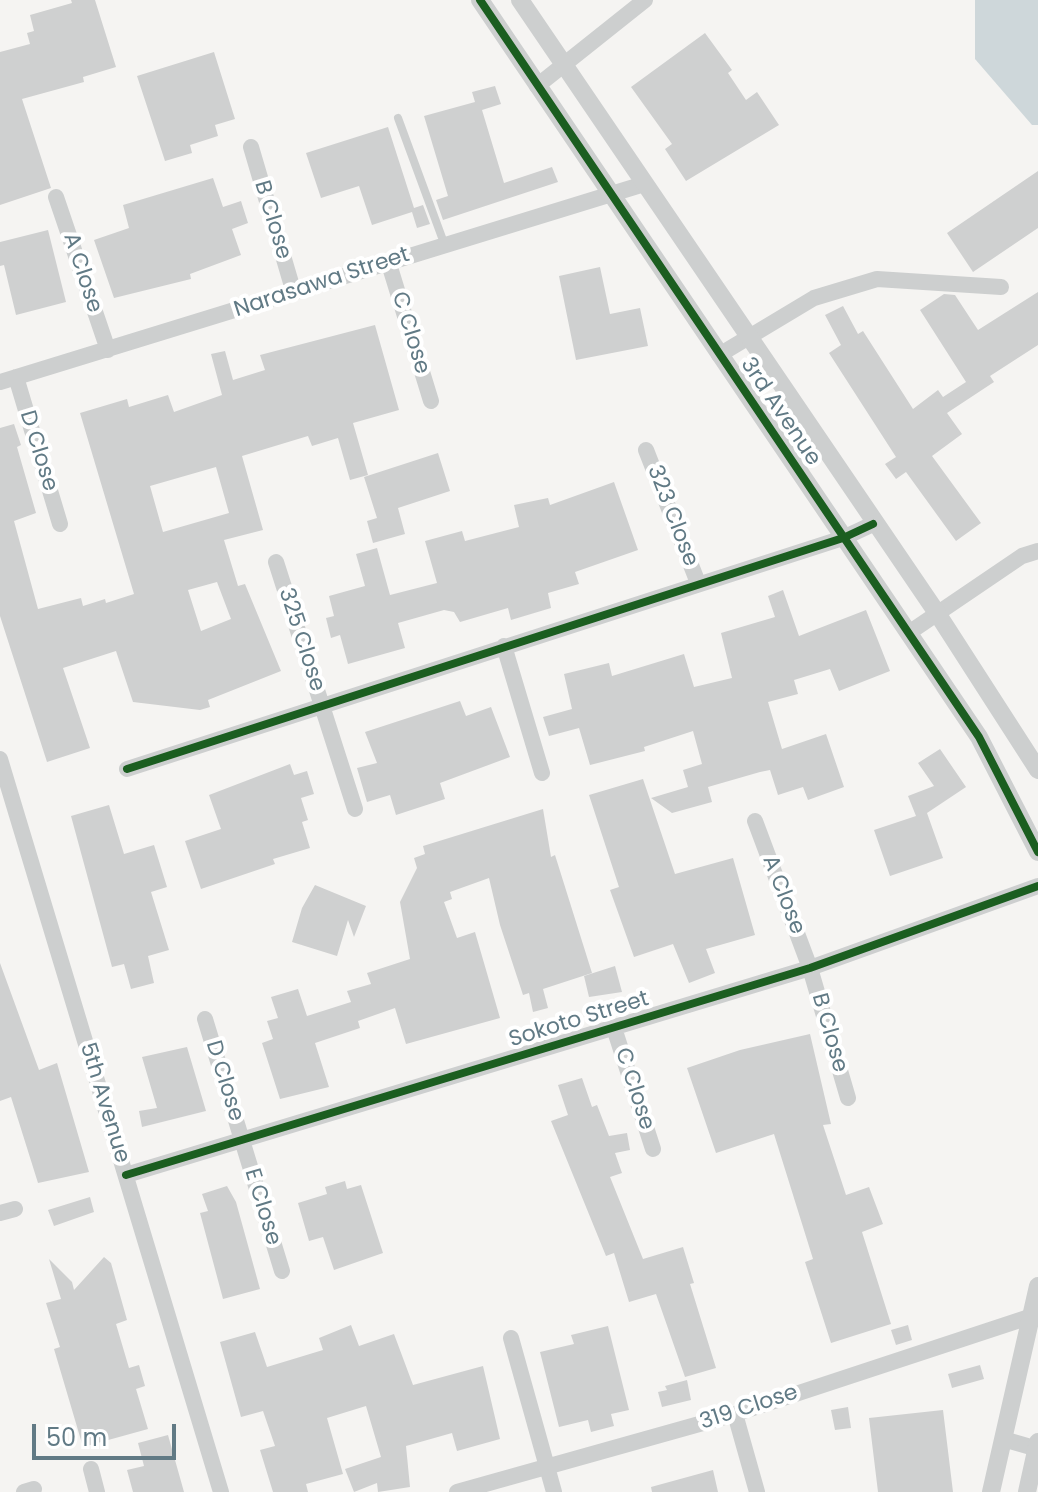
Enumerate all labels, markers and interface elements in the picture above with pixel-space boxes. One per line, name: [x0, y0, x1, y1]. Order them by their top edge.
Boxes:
street label: B Close: [248, 177, 296, 263]
street label: A Close: [57, 230, 107, 316]
street label: Narasawa Street: [231, 242, 413, 324]
street label: C Close: [385, 289, 435, 377]
street label: 3rd Avenue: [734, 353, 826, 471]
street label: D Close: [13, 407, 63, 495]
street label: 323 Close: [641, 462, 703, 570]
street label: 325 Close: [272, 585, 330, 695]
street label: A Close: [756, 852, 810, 938]
street label: Sokoto Street: [506, 986, 652, 1054]
street label: B Close: [805, 990, 853, 1076]
street label: D Close: [199, 1037, 249, 1125]
street label: 5th Avenue: [73, 1040, 135, 1166]
street label: C Close: [608, 1045, 660, 1133]
street label: E Close: [238, 1165, 286, 1249]
street label: 319 Close: [697, 1380, 801, 1436]
scale bar: [36, 1408, 180, 1458]
text: 50 m: [46, 1421, 107, 1454]

